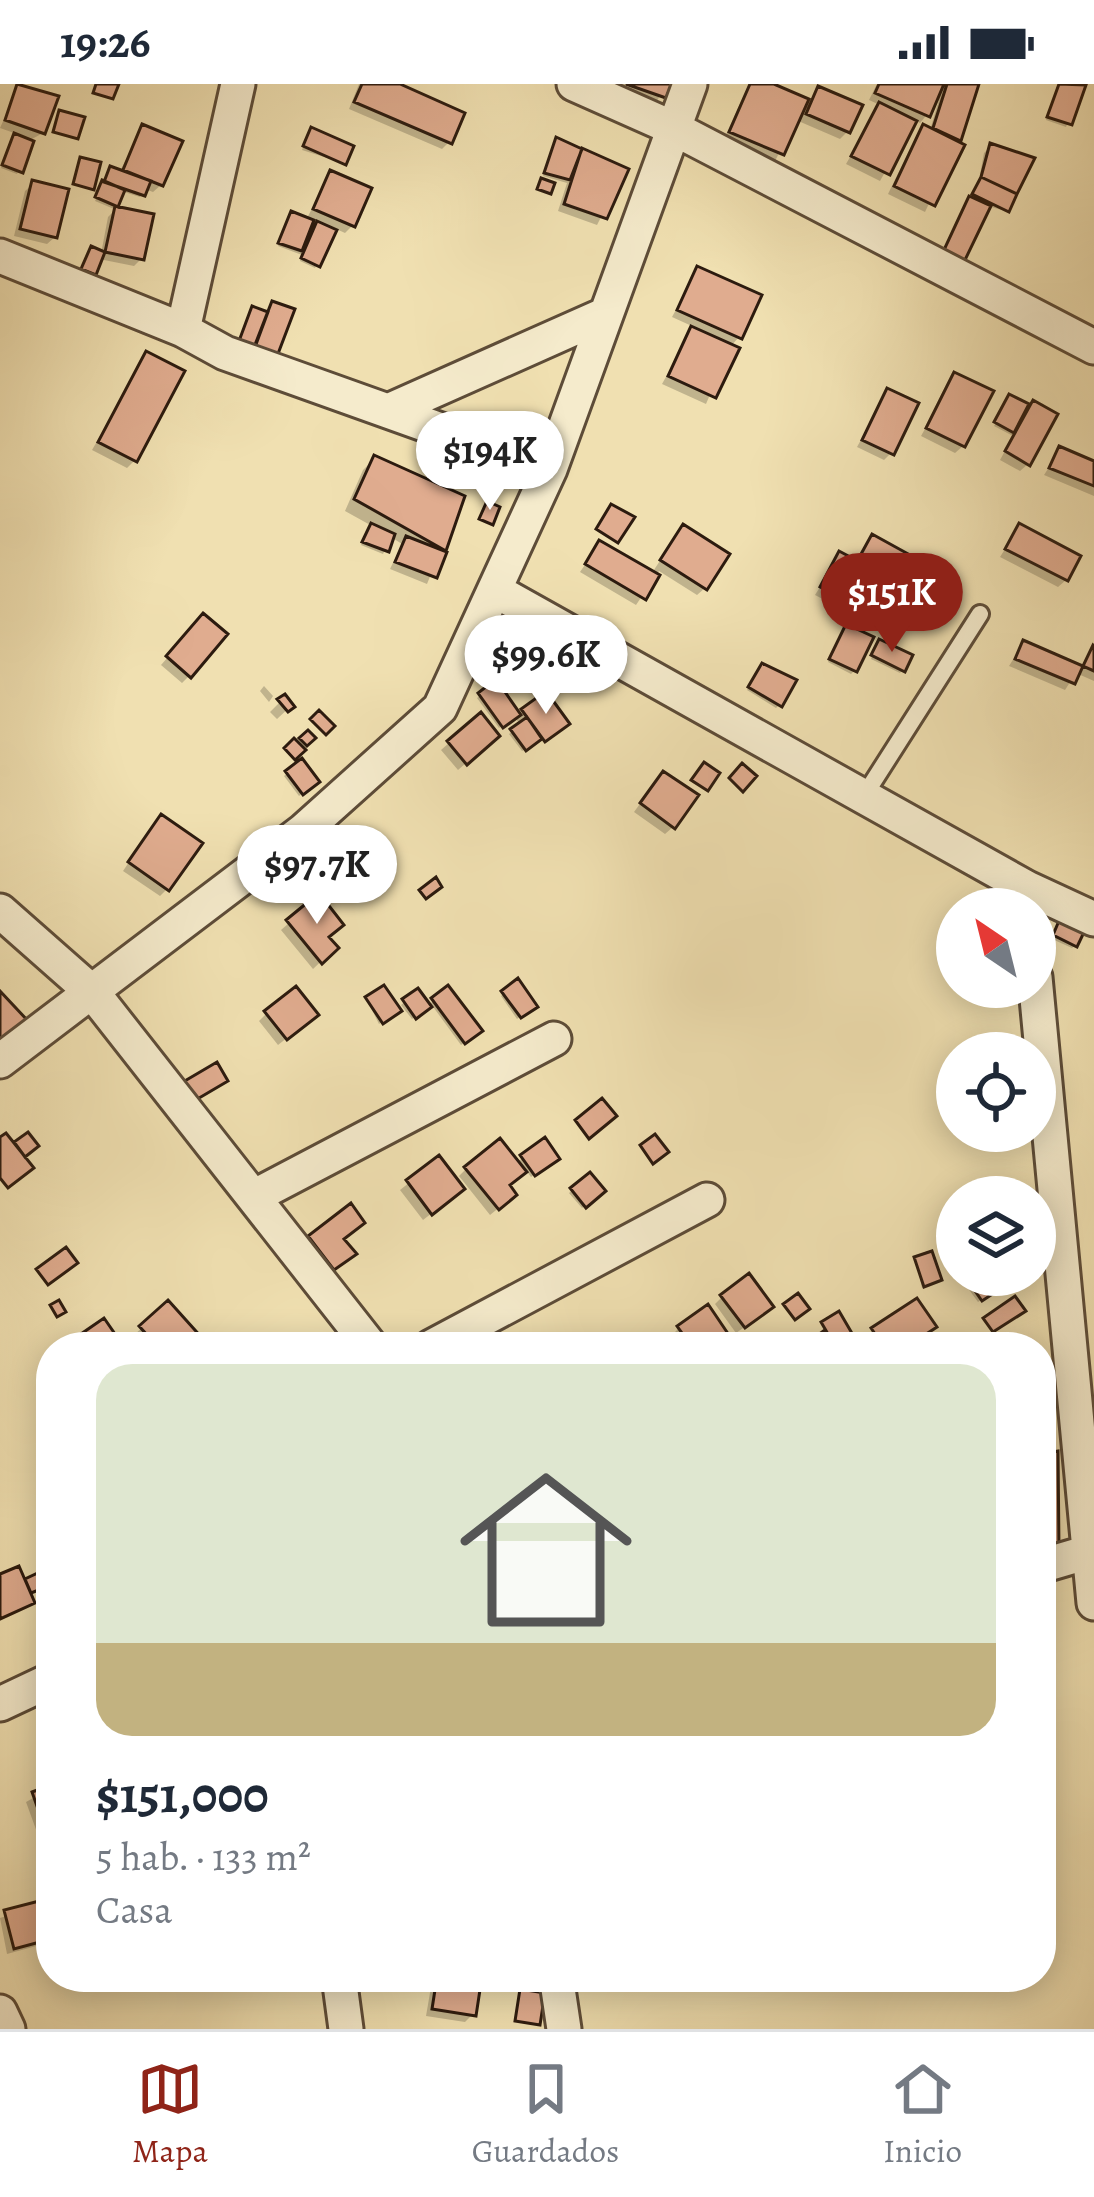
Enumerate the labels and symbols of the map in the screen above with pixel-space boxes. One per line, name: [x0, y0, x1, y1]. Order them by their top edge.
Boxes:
pin: $194K: [406, 411, 574, 513]
pin: $151K: [808, 553, 976, 655]
pin: $99.6K: [448, 615, 644, 717]
pin: $97.7K: [219, 825, 415, 927]
north arrow: [936, 888, 1056, 1008]

